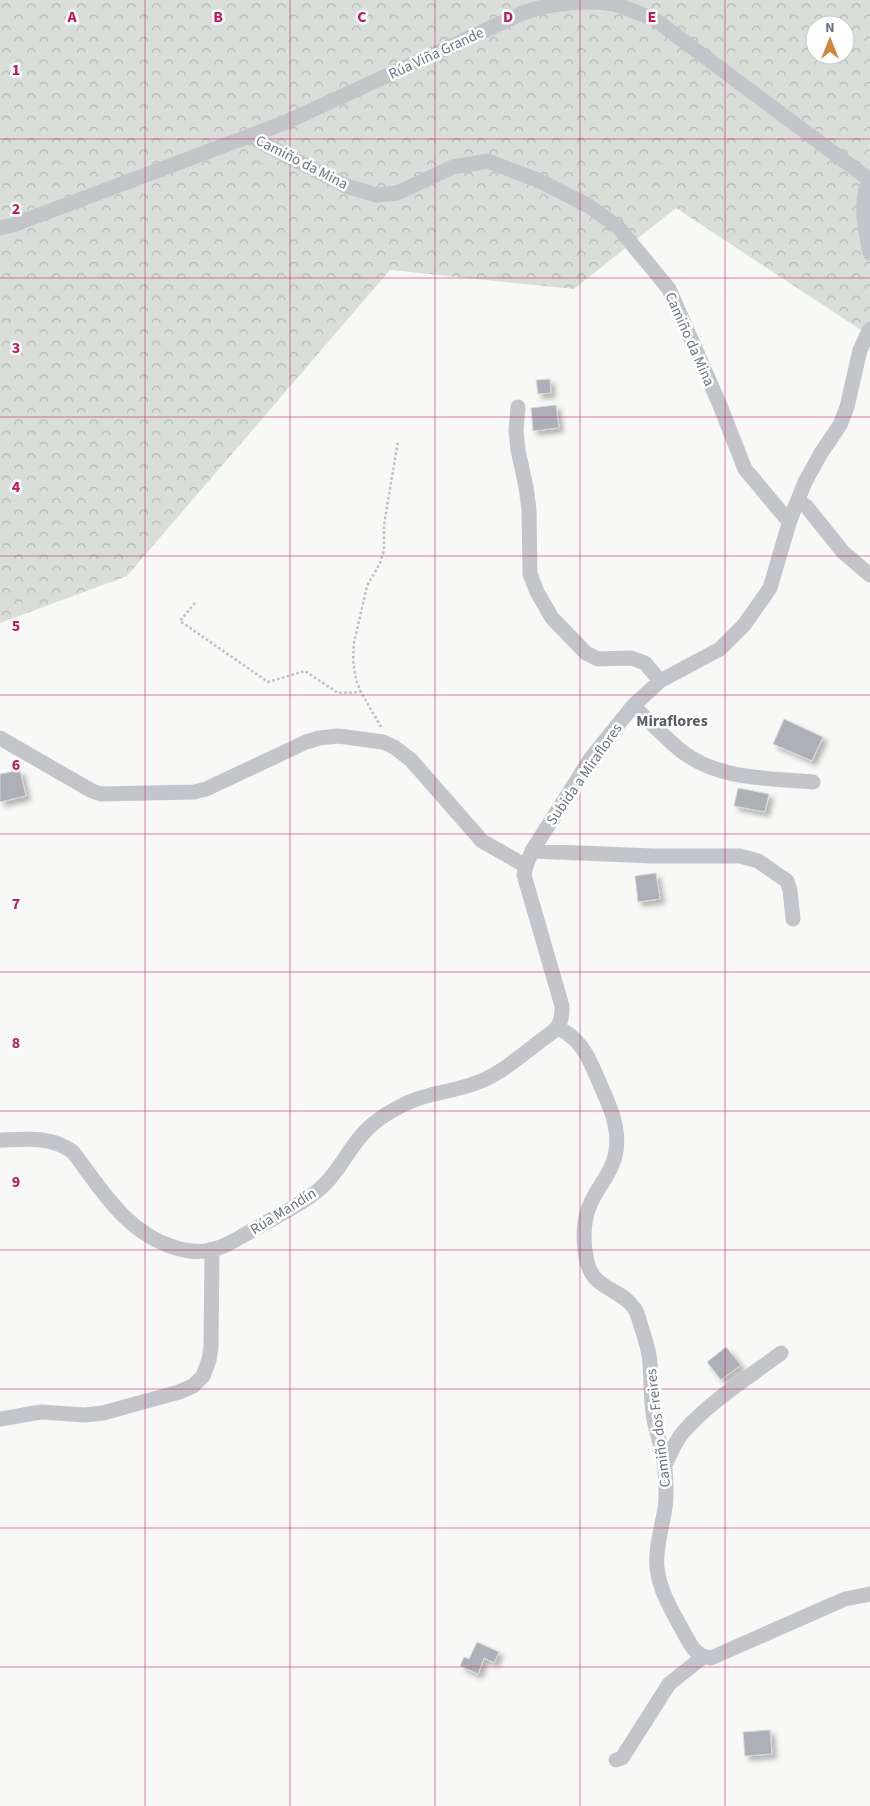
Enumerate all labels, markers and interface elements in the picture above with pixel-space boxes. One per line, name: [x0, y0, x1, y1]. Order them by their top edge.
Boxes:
text: A: [66, 6, 77, 28]
text: B: [213, 6, 223, 28]
text: C: [357, 6, 367, 28]
text: D: [503, 6, 513, 28]
text: E: [648, 6, 656, 28]
north arrow: [805, 15, 855, 65]
text: N: [825, 18, 835, 38]
street label: Rúa Viña Grande: [385, 22, 487, 85]
text: 1: [12, 59, 20, 81]
street label: Camiño da Mina: [252, 130, 351, 195]
text: 2: [12, 198, 20, 220]
street label: Camiño da Mina: [659, 289, 720, 390]
text: 3: [12, 337, 20, 359]
text: 4: [12, 476, 21, 498]
text: 5: [12, 615, 20, 637]
district label: Miraflores: [636, 710, 708, 732]
street label: Subida a Miraflores: [541, 719, 627, 829]
text: 6: [12, 754, 20, 776]
text: 7: [12, 893, 20, 915]
text: 8: [12, 1032, 20, 1054]
text: 9: [12, 1171, 20, 1193]
street label: Rúa Mandín: [246, 1183, 320, 1240]
street label: Camiño dos Freires: [641, 1367, 676, 1488]

